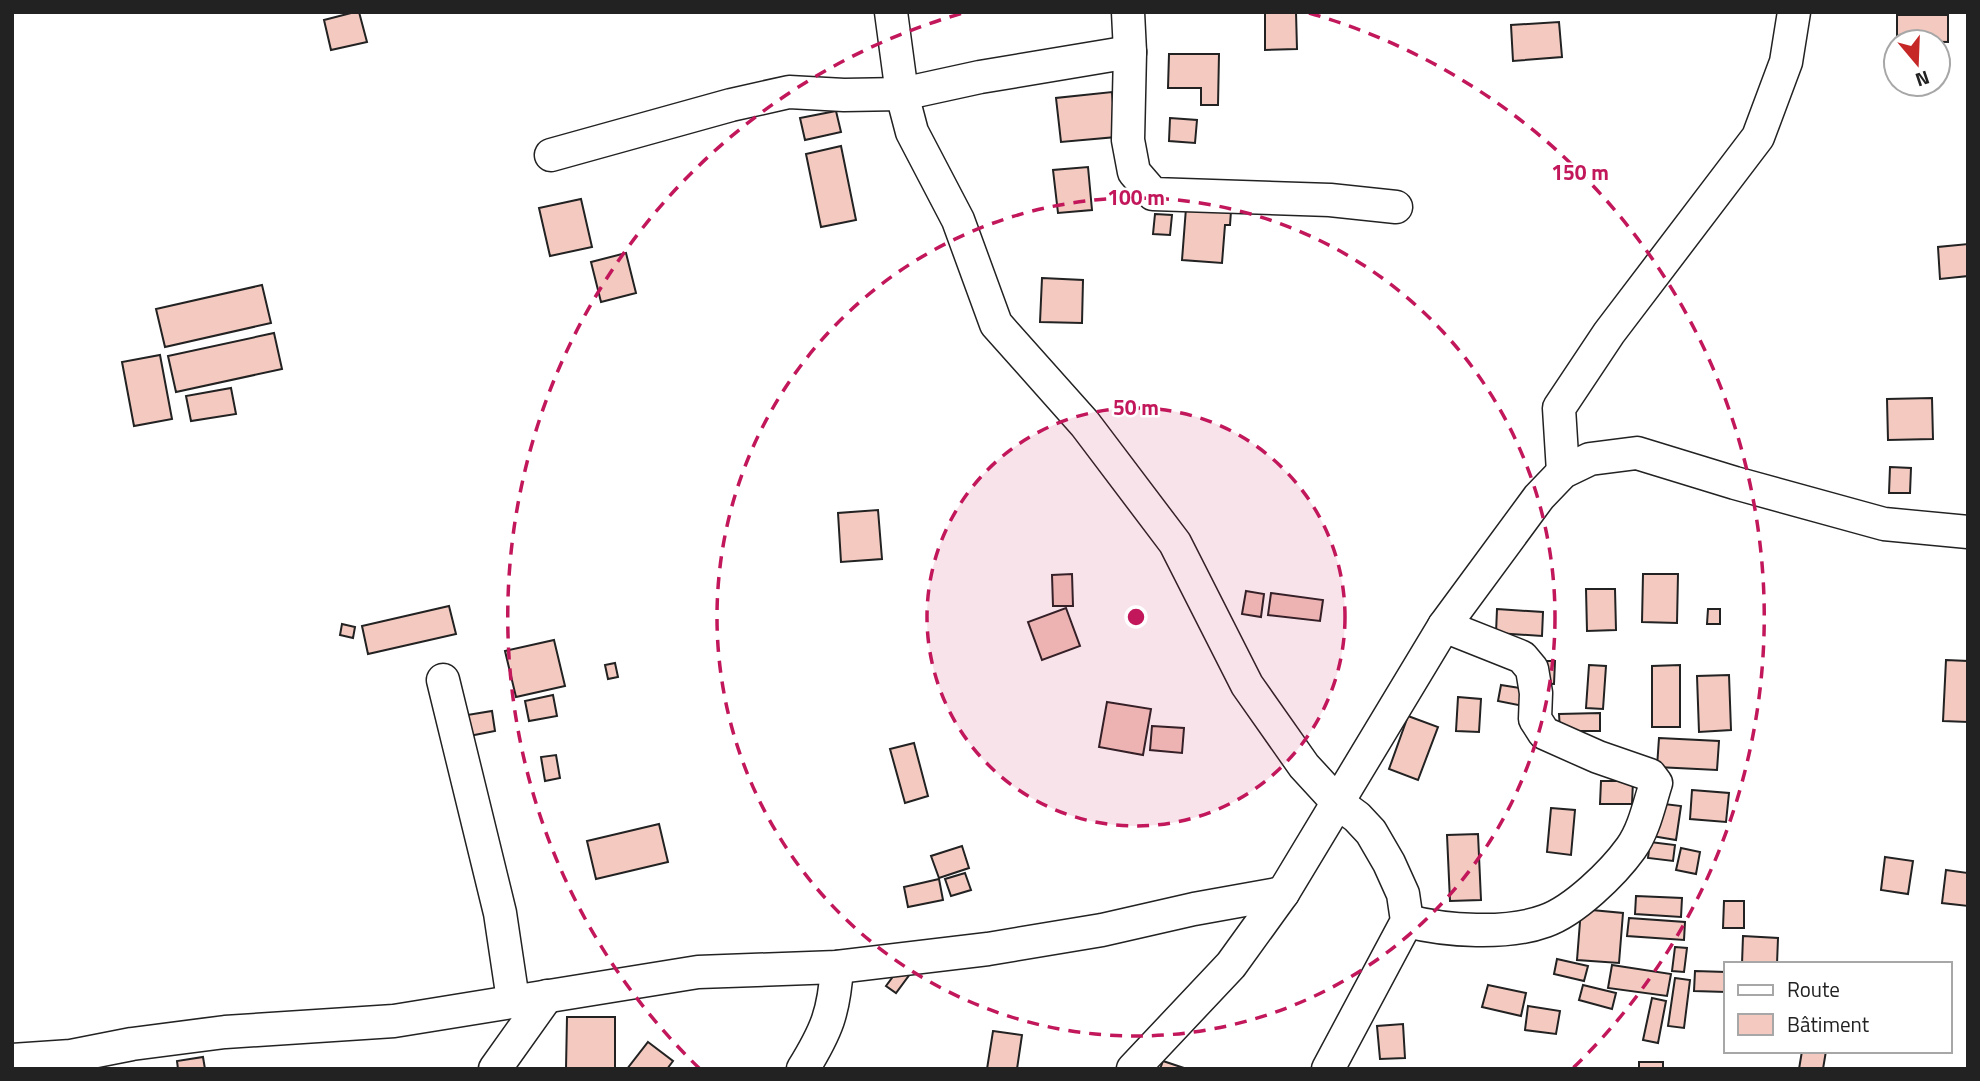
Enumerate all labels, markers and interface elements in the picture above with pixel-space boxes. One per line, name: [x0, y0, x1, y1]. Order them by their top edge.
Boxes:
north arrow: [1882, 28, 1952, 98]
text: N: [1912, 64, 1934, 95]
text: 150 m: [1551, 156, 1609, 188]
text: 100 m: [1107, 181, 1165, 213]
text: 50 m: [1113, 391, 1159, 423]
centre of rings: [1124, 605, 1148, 629]
legend: [1724, 962, 1952, 1053]
text: Route: [1787, 973, 1840, 1005]
text: Bâtiment: [1787, 1008, 1870, 1040]

